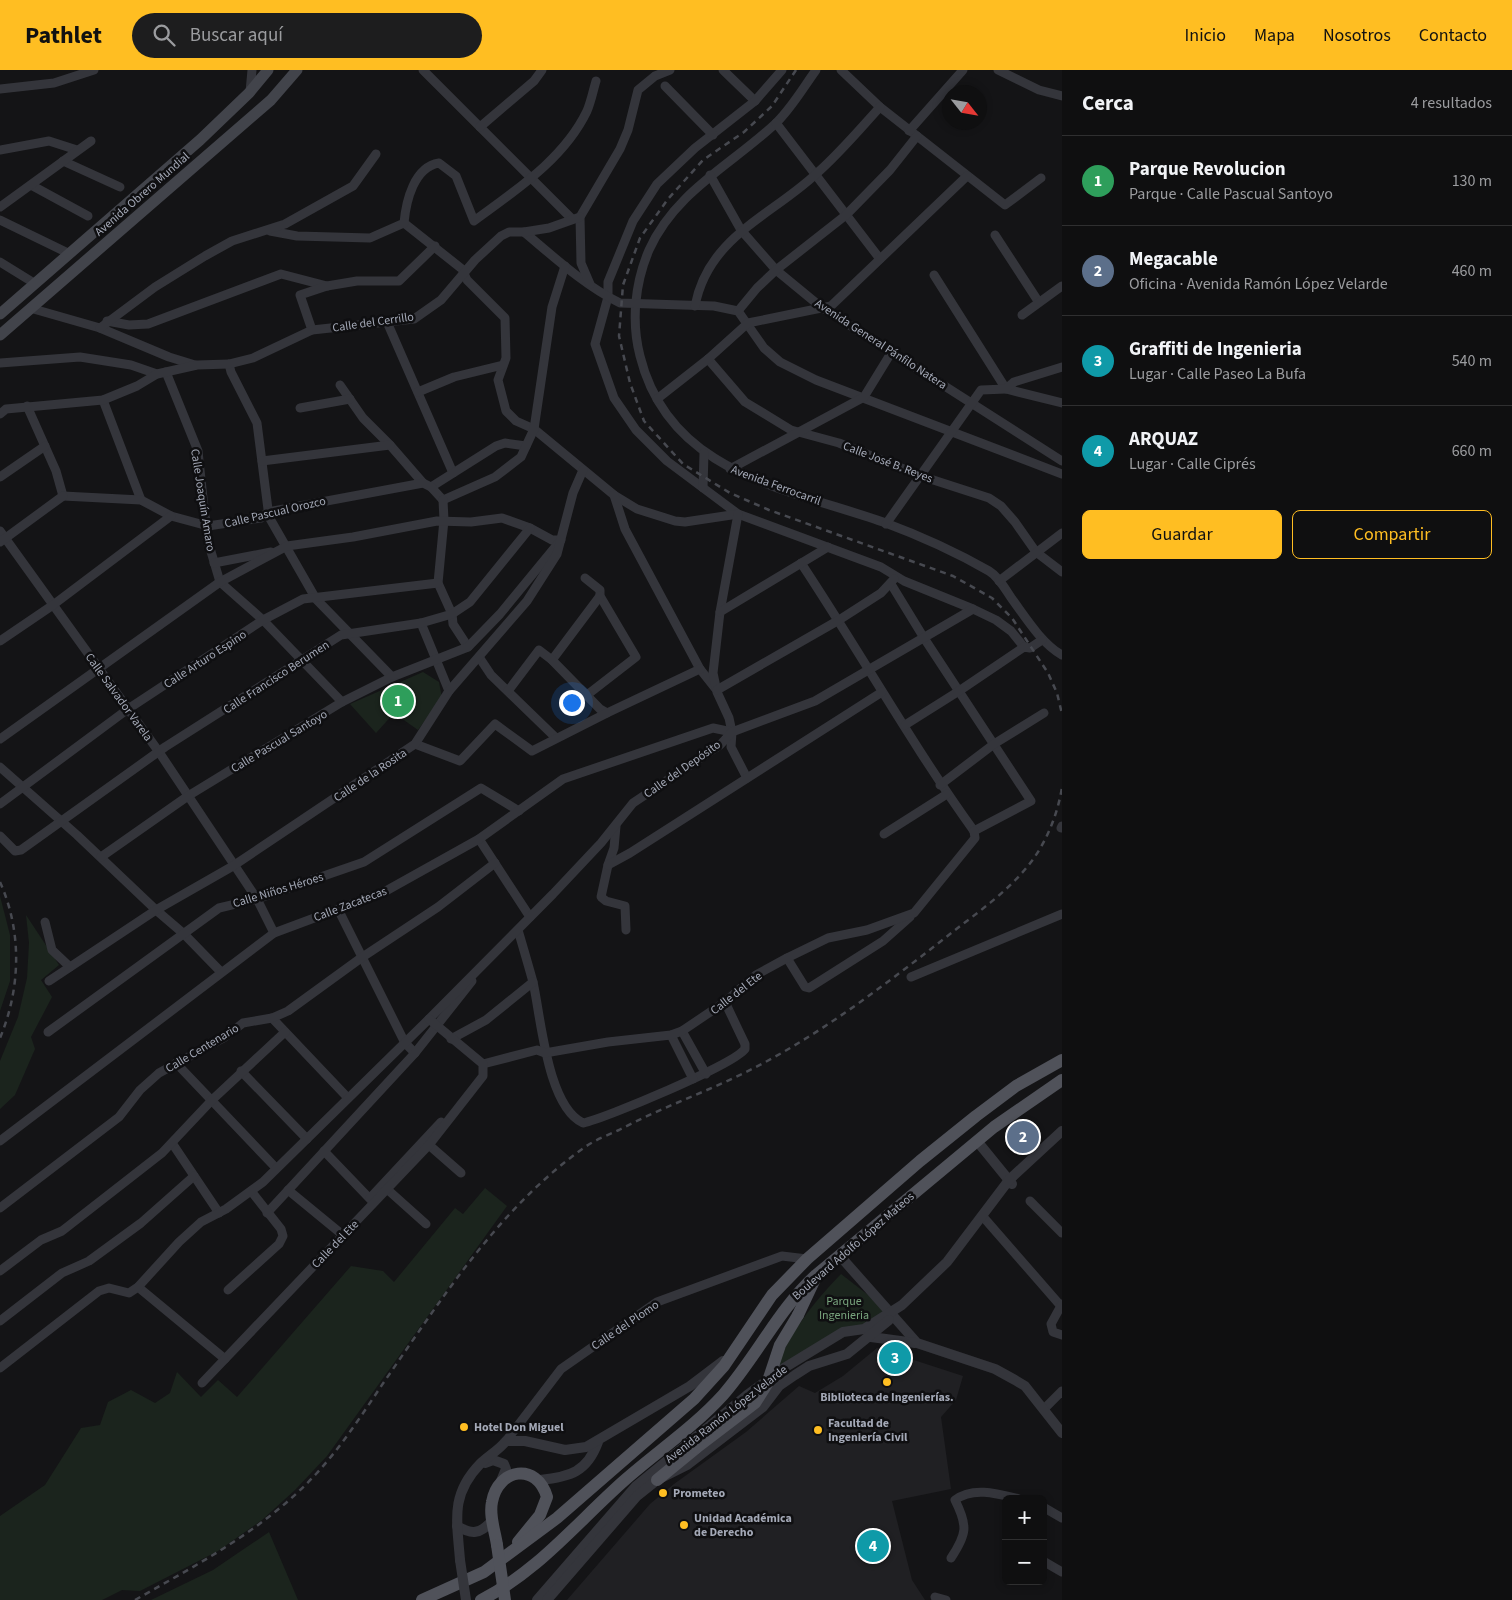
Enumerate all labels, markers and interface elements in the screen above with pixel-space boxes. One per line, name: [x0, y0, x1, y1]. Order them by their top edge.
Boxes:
search box: [132, 13, 482, 58]
text: Pathlet: [25, 18, 102, 53]
icon: search: [150, 21, 178, 49]
text: Buscar aquí: [190, 22, 283, 49]
text: Inicio: [1185, 23, 1226, 48]
text: Mapa: [1254, 23, 1295, 48]
text: Nosotros: [1323, 23, 1391, 48]
text: Contacto: [1419, 23, 1487, 48]
north arrow: [942, 85, 987, 130]
text: Cerca: [1082, 88, 1134, 118]
text: 4 resultados: [1411, 92, 1492, 114]
street label: Avenida Obrero Mundial: [91, 148, 193, 240]
text: Parque Revolucion: [1129, 156, 1286, 183]
text: 1: [1094, 170, 1102, 192]
text: 130 m: [1452, 170, 1492, 192]
text: Parque · Calle Pascual Santoyo: [1129, 183, 1333, 205]
text: Megacable: [1129, 246, 1218, 273]
text: 2: [1094, 260, 1102, 282]
text: 460 m: [1452, 260, 1492, 282]
text: Oficina · Avenida Ramón López Velarde: [1129, 273, 1388, 295]
street label: Avenida General Pánfilo Natera: [811, 295, 950, 394]
street label: Calle del Cerrillo: [331, 308, 415, 337]
text: Graffiti de Ingenieria: [1129, 336, 1302, 363]
text: 3: [1094, 350, 1102, 372]
text: 540 m: [1452, 350, 1492, 372]
text: Lugar · Calle Paseo La Bufa: [1129, 363, 1306, 385]
text: ARQUAZ: [1129, 426, 1198, 453]
street label: Calle José B. Reyes: [841, 438, 935, 487]
text: 4: [1094, 440, 1102, 462]
text: 660 m: [1452, 440, 1492, 462]
street label: Calle Joaquín Amaro: [186, 448, 219, 553]
text: Lugar · Calle Ciprés: [1129, 453, 1256, 475]
street label: Avenida Ferrocarril: [728, 461, 823, 510]
street label: Calle Pascual Orozco: [223, 493, 327, 532]
button: Guardar: [1082, 510, 1282, 559]
button: Compartir: [1292, 510, 1492, 559]
street label: Calle Arturo Espino: [161, 626, 250, 693]
street label: Calle Francisco Berumen: [220, 637, 333, 718]
street label: Calle Salvador Varela: [81, 650, 156, 745]
pin: 1: [382, 682, 414, 720]
your location: [559, 690, 585, 716]
street label: Calle Pascual Santoyo: [228, 706, 331, 777]
street label: Calle del Depósito: [640, 737, 724, 802]
street label: Calle de la Rosita: [330, 745, 410, 806]
street label: Calle Niños Héroes: [231, 869, 326, 912]
street label: Calle Zacatecas: [311, 883, 389, 926]
street label: Calle del Ete: [707, 968, 766, 1019]
street label: Calle Centenario: [162, 1020, 242, 1077]
pin: 2: [1007, 1118, 1039, 1156]
street label: Boulevard Adolfo López Mateos: [789, 1188, 918, 1304]
street label: Calle del Ete: [308, 1216, 363, 1272]
park label: Parque Ingenieria: [819, 1293, 869, 1324]
street label: Calle del Plomo: [588, 1296, 662, 1354]
pin: 3: [879, 1339, 911, 1377]
street label: Avenida Ramón López Velarde: [662, 1361, 791, 1468]
marker: Biblioteca de Ingenierías.: [881, 1376, 893, 1388]
place label: Biblioteca de Ingenierías.: [820, 1389, 954, 1406]
place label: Facultad de Ingeniería Civil: [828, 1415, 908, 1446]
place label: Hotel Don Miguel: [474, 1419, 564, 1436]
marker: Hotel Don Miguel: [458, 1421, 470, 1433]
marker: Facultad de Ingeniería Civil: [812, 1424, 824, 1436]
place label: Prometeo: [673, 1485, 725, 1502]
marker: Prometeo: [657, 1487, 669, 1499]
map controls: [1002, 1495, 1047, 1585]
button: +: [1002, 1495, 1047, 1540]
place label: Unidad Académica de Derecho: [694, 1510, 792, 1541]
marker: Unidad Académica de Derecho: [678, 1519, 690, 1531]
pin: 4: [857, 1527, 889, 1565]
button: −: [1002, 1540, 1047, 1585]

